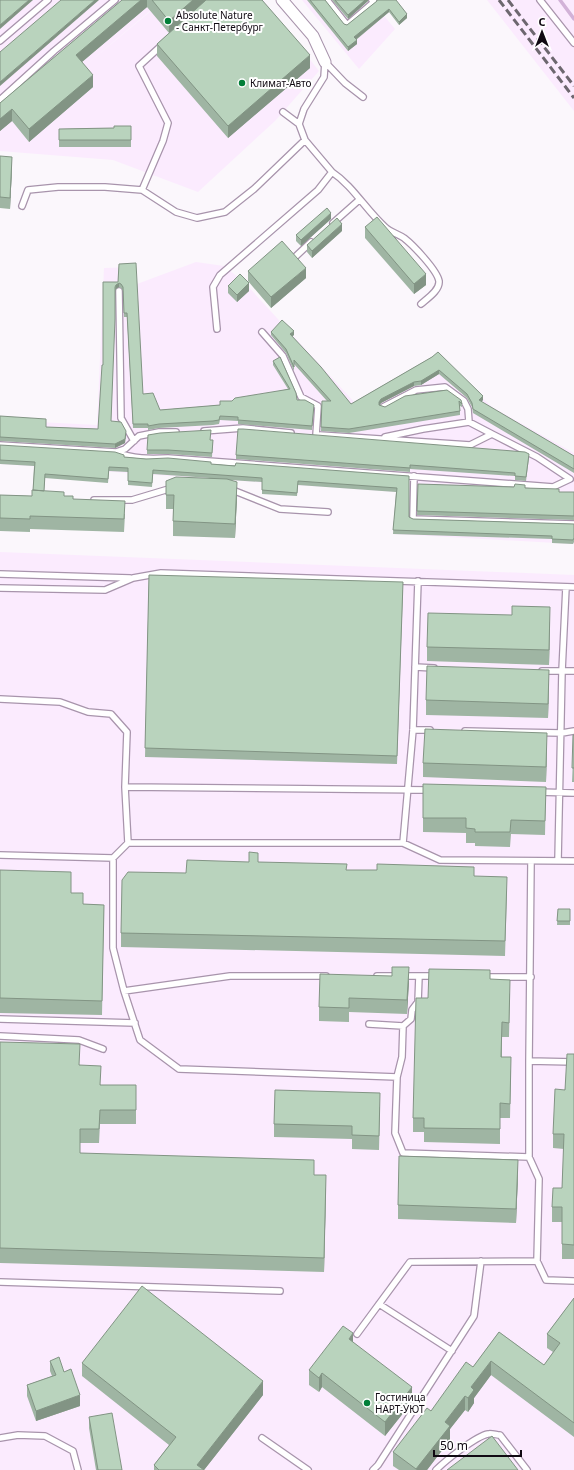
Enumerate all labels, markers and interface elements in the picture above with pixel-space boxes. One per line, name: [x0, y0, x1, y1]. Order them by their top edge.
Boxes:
place label: Absolute Nature - Санкт-Петербург: [176, 8, 264, 34]
north arrow: [522, 12, 562, 52]
text: С: [538, 14, 546, 29]
marker: Absolute Nature - Санкт-Петербург: [163, 16, 173, 26]
place label: Климат-Авто: [250, 76, 312, 90]
marker: Климат-Авто: [237, 78, 247, 88]
place label: Гостиница НАРТ-УЮТ: [375, 1390, 425, 1416]
marker: Гостиница НАРТ-УЮТ: [362, 1398, 372, 1408]
scale bar: [434, 1432, 521, 1458]
text: 50 m: [440, 1437, 468, 1454]

